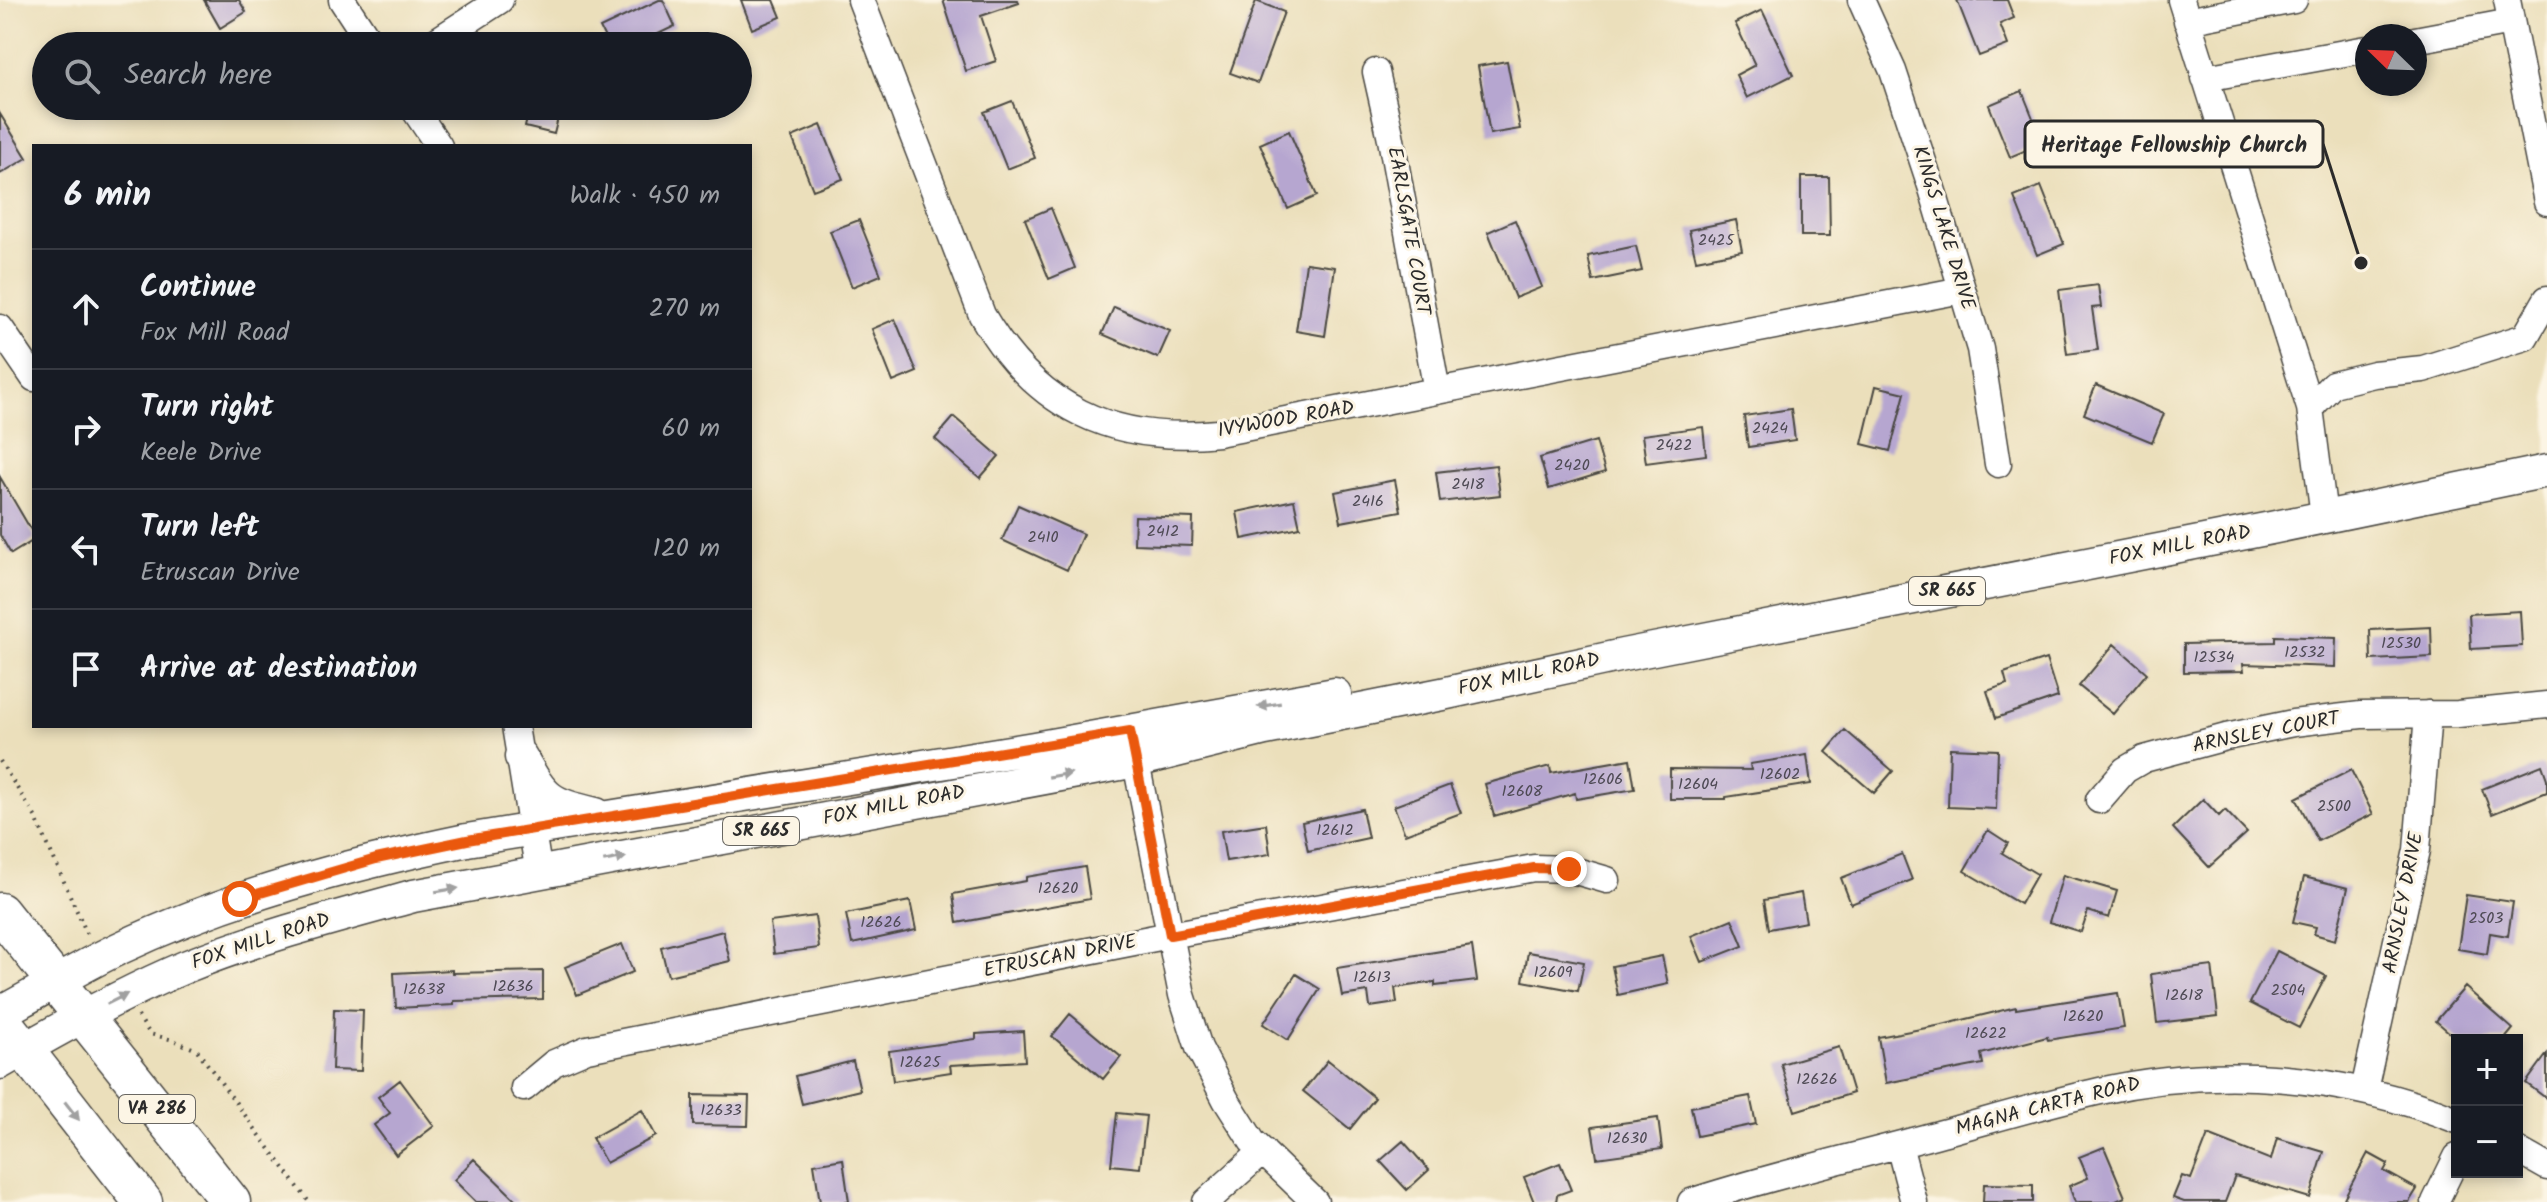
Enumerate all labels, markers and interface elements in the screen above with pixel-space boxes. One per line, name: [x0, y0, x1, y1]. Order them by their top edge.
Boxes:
north arrow: [2355, 24, 2427, 96]
search box: [32, 32, 752, 120]
text: Search here: [124, 52, 272, 100]
icon: search: [60, 54, 104, 98]
callout: Heritage Fellowship Church: [2025, 121, 2323, 167]
text: Heritage Fellowship Church: [2041, 129, 2307, 164]
street label: KINGS LAKE DRIVE: [1903, 142, 1984, 315]
street label: EARLSGATE COURT: [1377, 144, 1439, 320]
text: 6 min: [64, 169, 151, 223]
text: Walk · 450 m: [569, 175, 720, 217]
house number: 2425: [1698, 228, 1735, 253]
text: Continue: [140, 264, 256, 312]
icon: ahead: [64, 287, 108, 331]
text: 270 m: [649, 288, 720, 330]
text: Fox Mill Road: [140, 312, 289, 354]
text: Turn right: [140, 384, 273, 432]
street label: IVYWOOD ROAD: [1215, 392, 1357, 448]
icon: right: [64, 407, 108, 451]
text: 60 m: [661, 408, 720, 450]
house number: 2424: [1752, 416, 1788, 441]
text: Keele Drive: [140, 432, 262, 474]
house number: 2422: [1656, 433, 1692, 458]
house number: 2420: [1554, 453, 1590, 478]
house number: 2418: [1452, 472, 1485, 497]
house number: 2416: [1352, 489, 1384, 514]
text: Turn left: [140, 504, 259, 552]
street label: FOX MILL ROAD: [2106, 517, 2254, 575]
house number: 2412: [1147, 519, 1179, 544]
house number: 2410: [1027, 525, 1059, 550]
icon: left: [64, 527, 108, 571]
text: 120 m: [653, 528, 720, 570]
text: Etruscan Drive: [140, 552, 300, 594]
road number: SR 665: [1909, 577, 1985, 605]
house number: 12530: [2381, 631, 2421, 656]
house number: 12532: [2284, 640, 2326, 665]
street label: FOX MILL ROAD: [1455, 644, 1603, 706]
text: Arrive at destination: [140, 645, 417, 693]
house number: 12534: [2194, 645, 2235, 670]
icon: arrive: [64, 647, 108, 691]
one-way arrow: [1256, 699, 1281, 712]
street label: ARNSLEY COURT: [2190, 703, 2344, 763]
house number: 12602: [1760, 762, 1800, 787]
house number: 12606: [1583, 767, 1623, 792]
one-way arrow: [1048, 768, 1073, 780]
house number: 12604: [1678, 772, 1718, 797]
street label: FOX MILL ROAD: [820, 777, 968, 835]
house number: 12608: [1502, 779, 1543, 804]
house number: 2500: [2317, 794, 2351, 819]
road number: SR 665: [723, 817, 799, 845]
house number: 12612: [1316, 818, 1354, 843]
street label: ARNSLEY DRIVE: [2375, 828, 2434, 976]
route end: [1551, 851, 1587, 887]
one-way arrow: [603, 853, 628, 865]
house number: 12620: [1038, 876, 1078, 901]
route start: [222, 881, 258, 917]
one-way arrow: [435, 884, 460, 896]
street label: FOX MILL ROAD: [188, 904, 335, 979]
house number: 2503: [2468, 906, 2504, 931]
house number: 12626: [860, 910, 902, 935]
street label: ETRUSCAN DRIVE: [981, 926, 1141, 988]
house number: 12609: [1533, 960, 1573, 985]
house number: 12613: [1353, 965, 1391, 990]
house number: 12636: [492, 974, 534, 999]
house number: 12638: [403, 977, 445, 1002]
house number: 2504: [2271, 978, 2306, 1003]
house number: 12618: [2165, 983, 2203, 1008]
one-way arrow: [106, 993, 129, 1006]
house number: 12620: [2063, 1004, 2103, 1029]
house number: 12622: [1965, 1021, 2007, 1046]
map controls: [2451, 1034, 2523, 1178]
button: +: [2451, 1034, 2523, 1106]
house number: 12625: [899, 1050, 942, 1075]
house number: 12626: [1796, 1067, 1838, 1092]
street label: MAGNA CARTA ROAD: [1952, 1069, 2144, 1145]
road number: VA 286: [119, 1095, 195, 1123]
house number: 12633: [700, 1098, 742, 1123]
one-way arrow: [63, 1101, 79, 1121]
button: −: [2451, 1106, 2523, 1178]
house number: 12630: [1607, 1126, 1647, 1151]

